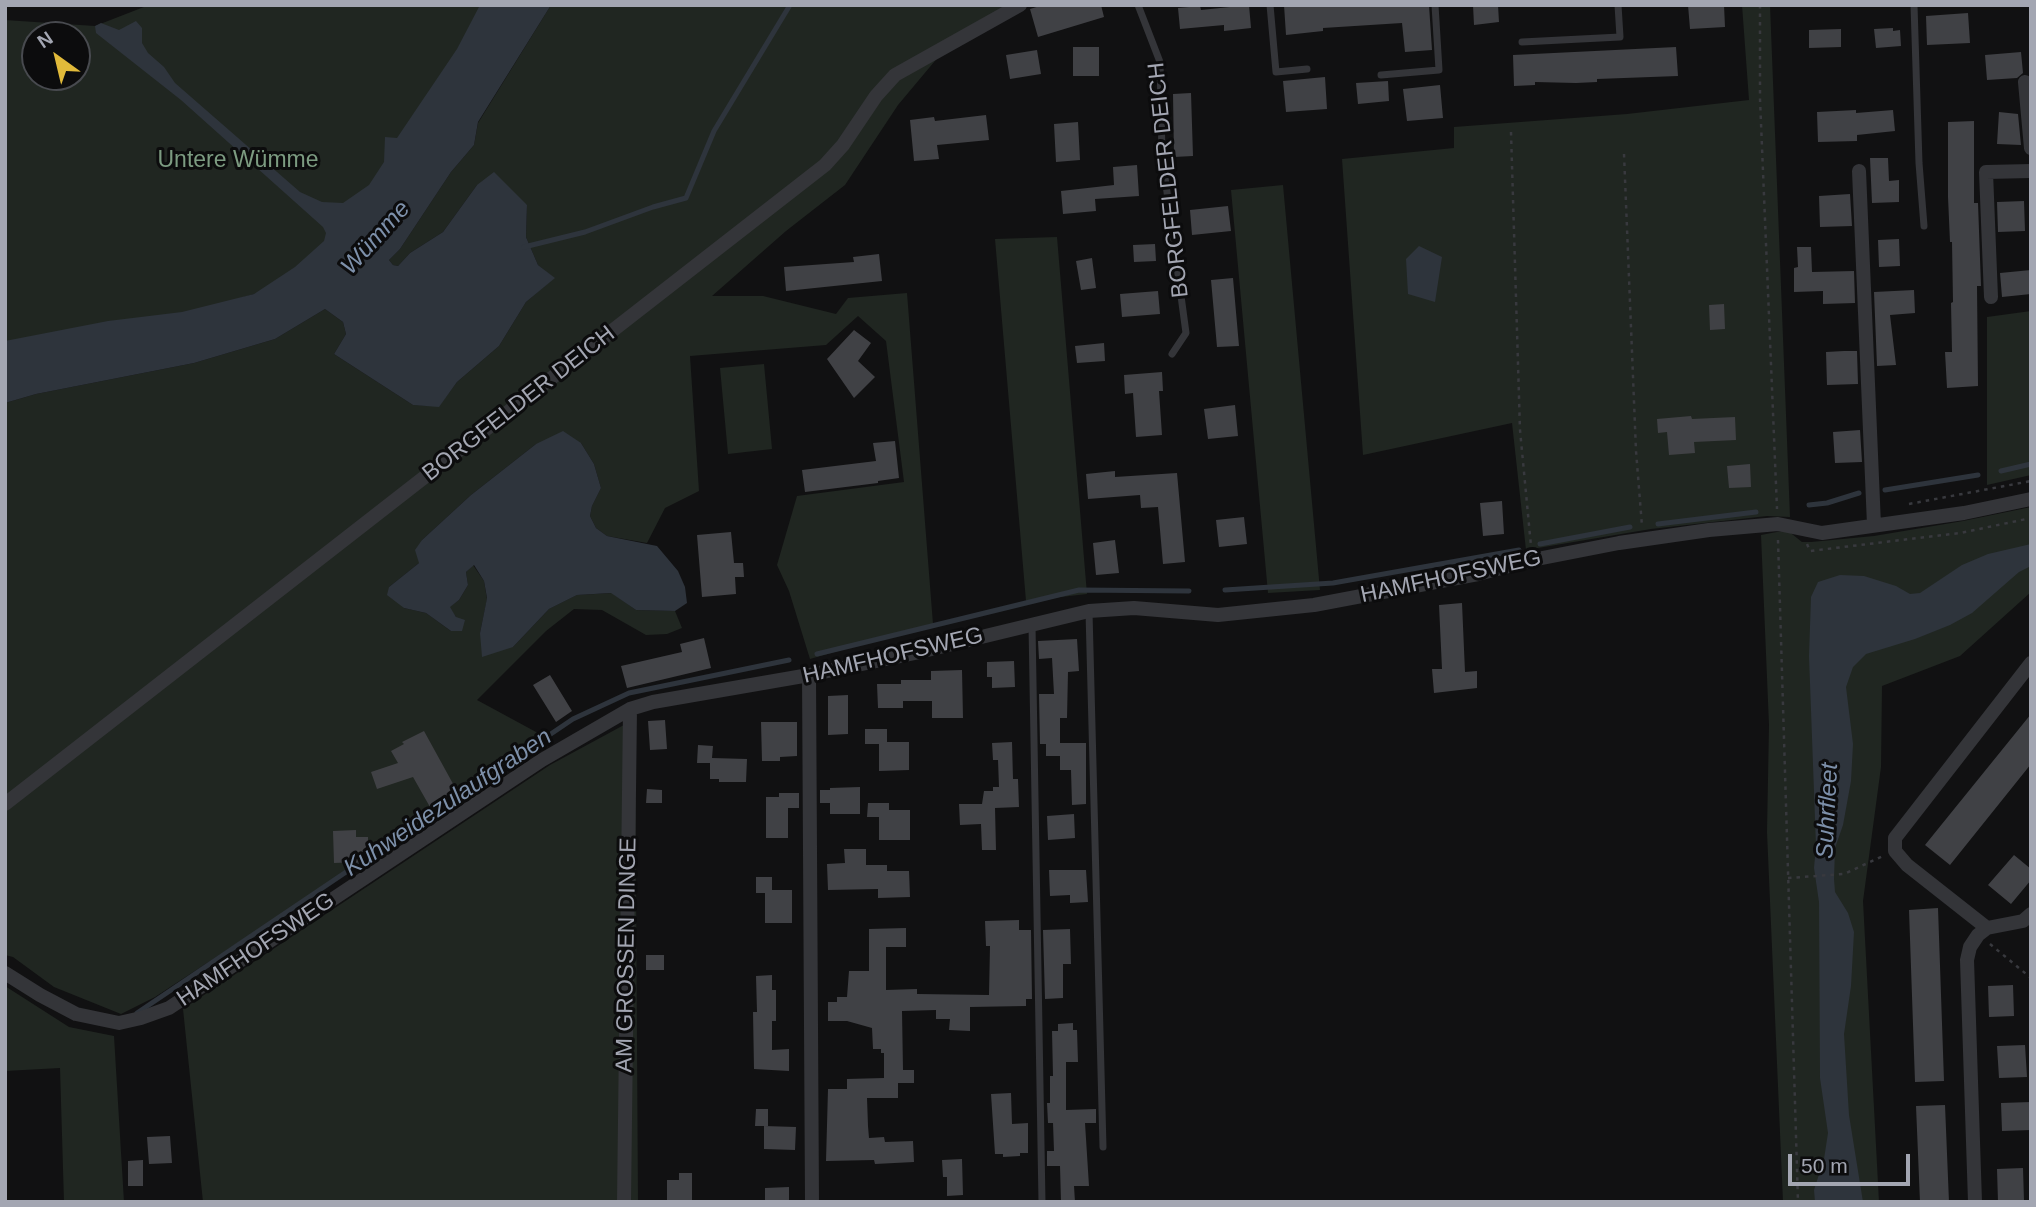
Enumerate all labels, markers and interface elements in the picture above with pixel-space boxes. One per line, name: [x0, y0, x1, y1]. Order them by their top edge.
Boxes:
north arrow: [21, 21, 91, 91]
text: N: [34, 27, 57, 52]
street label: BORGFELDER DEICH: [1143, 61, 1195, 299]
park label: Untere Wümme: [157, 147, 319, 175]
water label: Wümme: [335, 195, 417, 281]
street label: BORGFELDER DEICH: [417, 320, 621, 488]
street label: HAMFHOFSWEG: [1358, 544, 1544, 610]
street label: HAMFHOFSWEG: [800, 622, 986, 690]
water label: Kuhweidezulaufgraben: [339, 723, 557, 883]
water label: Suhrfleet: [1811, 762, 1845, 860]
street label: AM GROSSEN DINGE: [611, 837, 643, 1073]
street label: HAMFHOFSWEG: [172, 887, 340, 1013]
scale bar: [1791, 1140, 1913, 1184]
text: 50 m: [1801, 1154, 1848, 1177]

